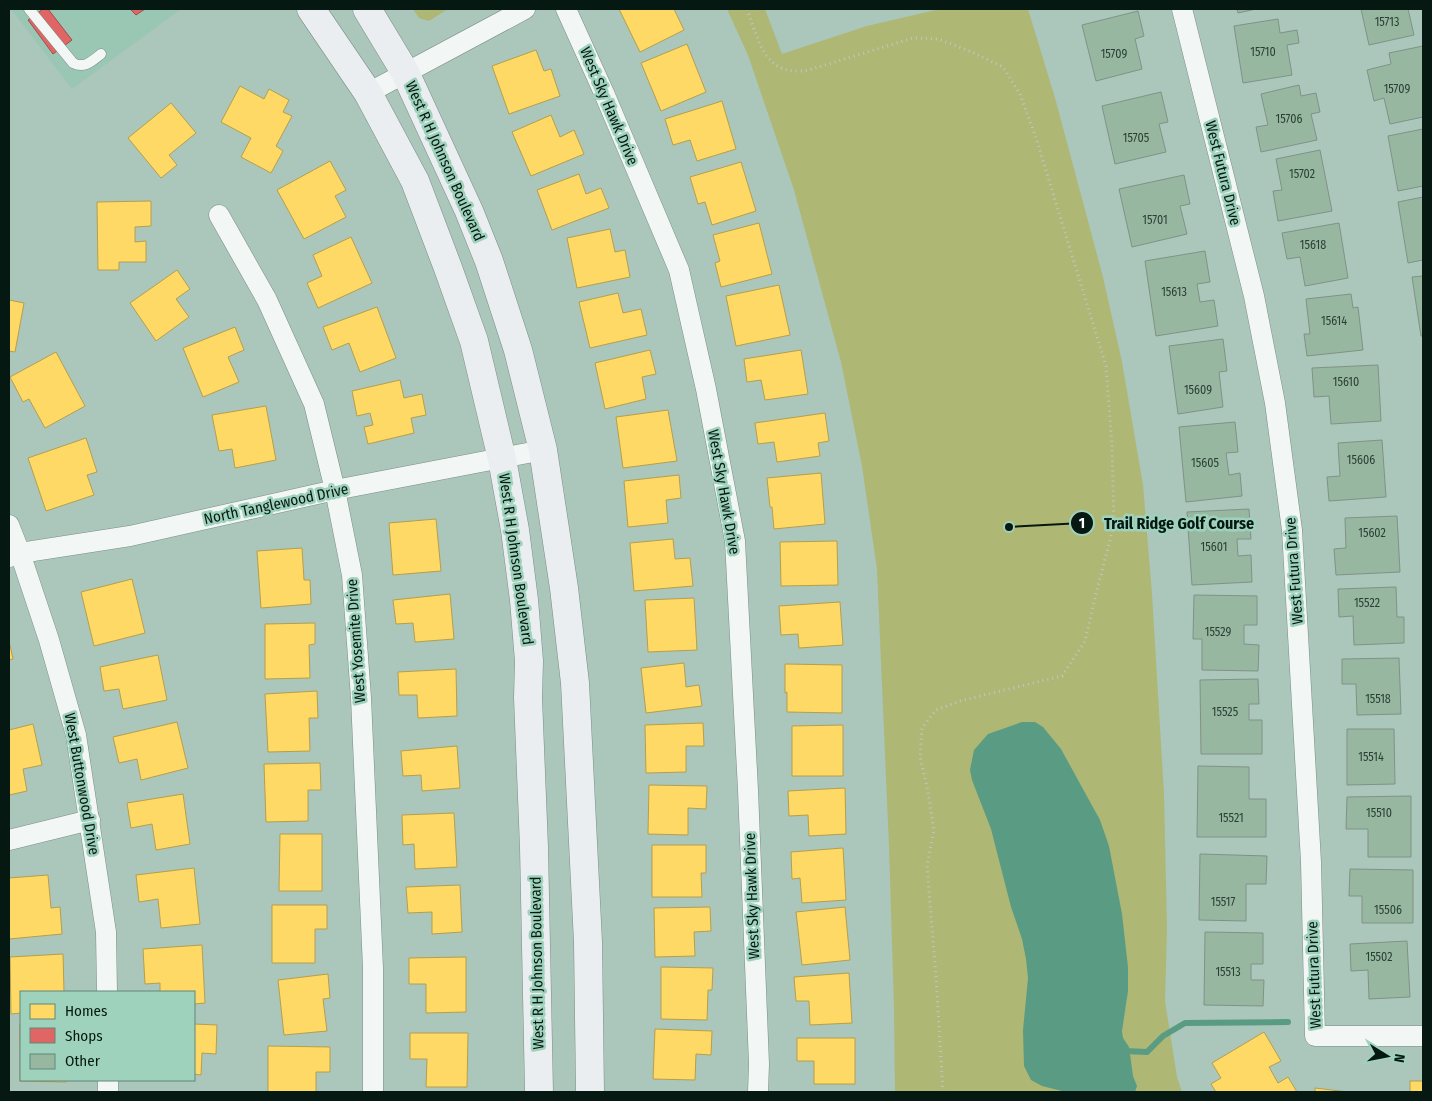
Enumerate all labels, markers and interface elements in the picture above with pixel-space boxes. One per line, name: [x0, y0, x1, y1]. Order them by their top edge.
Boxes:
house number: 15713: [1375, 15, 1399, 29]
street label: West Sky Hawk Drive: [576, 44, 642, 168]
house number: 15710: [1250, 45, 1276, 59]
house number: 15709: [1101, 47, 1127, 61]
street label: West R H Johnson Boulevard: [402, 78, 488, 244]
house number: 15709: [1384, 82, 1410, 96]
house number: 15706: [1276, 112, 1302, 126]
street label: West Futura Drive: [1201, 119, 1245, 227]
house number: 15705: [1123, 131, 1150, 145]
house number: 15702: [1289, 167, 1315, 181]
house number: 15701: [1142, 213, 1168, 227]
house number: 15618: [1300, 238, 1326, 252]
house number: 15613: [1161, 285, 1187, 299]
house number: 15614: [1321, 314, 1347, 328]
house number: 15610: [1333, 375, 1359, 389]
house number: 15609: [1184, 383, 1212, 397]
street label: West Sky Hawk Drive: [704, 428, 744, 556]
house number: 15606: [1347, 453, 1375, 467]
house number: 15605: [1191, 456, 1219, 470]
street label: West R H Johnson Boulevard: [495, 472, 537, 646]
street label: North Tanglewood Drive: [202, 480, 350, 528]
callout: Trail Ridge Golf Course: [1069, 508, 1265, 539]
text: 1: [1079, 514, 1085, 532]
text: Trail Ridge Golf Course: [1104, 514, 1254, 533]
street label: West Futura Drive: [1281, 517, 1307, 625]
house number: 15602: [1358, 526, 1386, 540]
house number: 15601: [1201, 540, 1227, 554]
street label: West Yosemite Drive: [343, 578, 369, 704]
house number: 15522: [1354, 596, 1380, 610]
house number: 15529: [1205, 625, 1231, 639]
house number: 15518: [1365, 692, 1391, 706]
house number: 15525: [1212, 705, 1239, 719]
street label: West Buttonwood Drive: [61, 712, 103, 856]
house number: 15514: [1358, 750, 1384, 764]
house number: 15510: [1366, 806, 1392, 820]
house number: 15521: [1218, 811, 1244, 825]
street label: West Sky Hawk Drive: [741, 833, 763, 959]
street label: West R H Johnson Boulevard: [526, 876, 548, 1050]
house number: 15517: [1211, 895, 1235, 909]
house number: 15506: [1374, 903, 1402, 917]
street label: West Futura Drive: [1303, 921, 1325, 1029]
house number: 15502: [1365, 950, 1393, 964]
house number: 15513: [1215, 965, 1241, 979]
legend: [20, 991, 195, 1081]
text: Homes: [65, 1002, 107, 1020]
text: Shops: [65, 1027, 103, 1045]
north arrow: [1362, 1031, 1412, 1081]
text: Other: [65, 1052, 101, 1070]
text: N: [1390, 1053, 1408, 1064]

